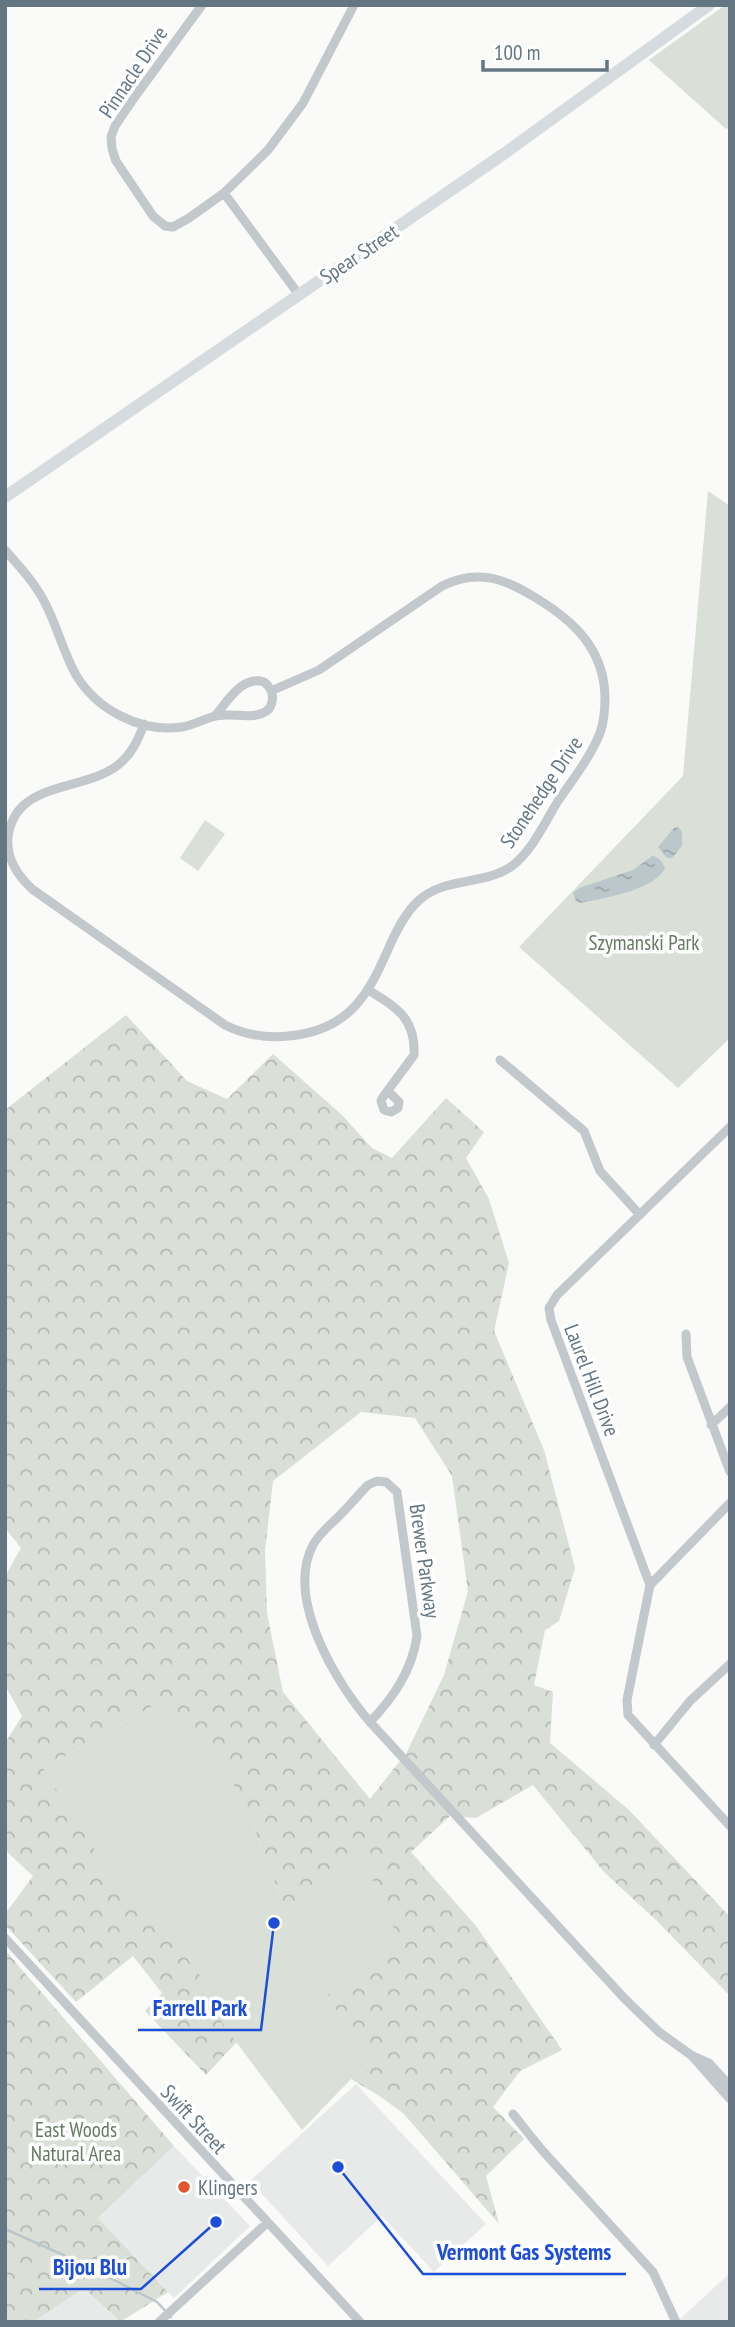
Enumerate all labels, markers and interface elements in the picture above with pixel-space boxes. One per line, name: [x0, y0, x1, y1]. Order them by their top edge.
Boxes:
street label: Pinnacle Drive: [93, 21, 173, 123]
scale bar: [483, 28, 607, 72]
text: 100 m: [494, 39, 540, 66]
street label: Spear Street: [315, 218, 404, 290]
street label: Stonehedge Drive: [494, 731, 588, 853]
park label: Szymanski Park: [588, 929, 700, 956]
street label: Laurel Hill Drive: [558, 1320, 626, 1440]
street label: Brewer Parkway: [404, 1502, 446, 1620]
callout: Farrell Park: [138, 1986, 261, 2030]
text: Farrell Park: [153, 1993, 248, 2022]
street label: Swift Street: [155, 2079, 233, 2159]
park label: East Woods Natural Area: [31, 2116, 121, 2167]
place label: Klingers: [198, 2174, 258, 2201]
marker: Klingers: [176, 2179, 192, 2195]
callout: Vermont Gas Systems: [423, 2230, 626, 2274]
text: Vermont Gas Systems: [436, 2237, 611, 2266]
callout: Bijou Blu: [39, 2245, 141, 2289]
text: Bijou Blu: [53, 2252, 127, 2281]

